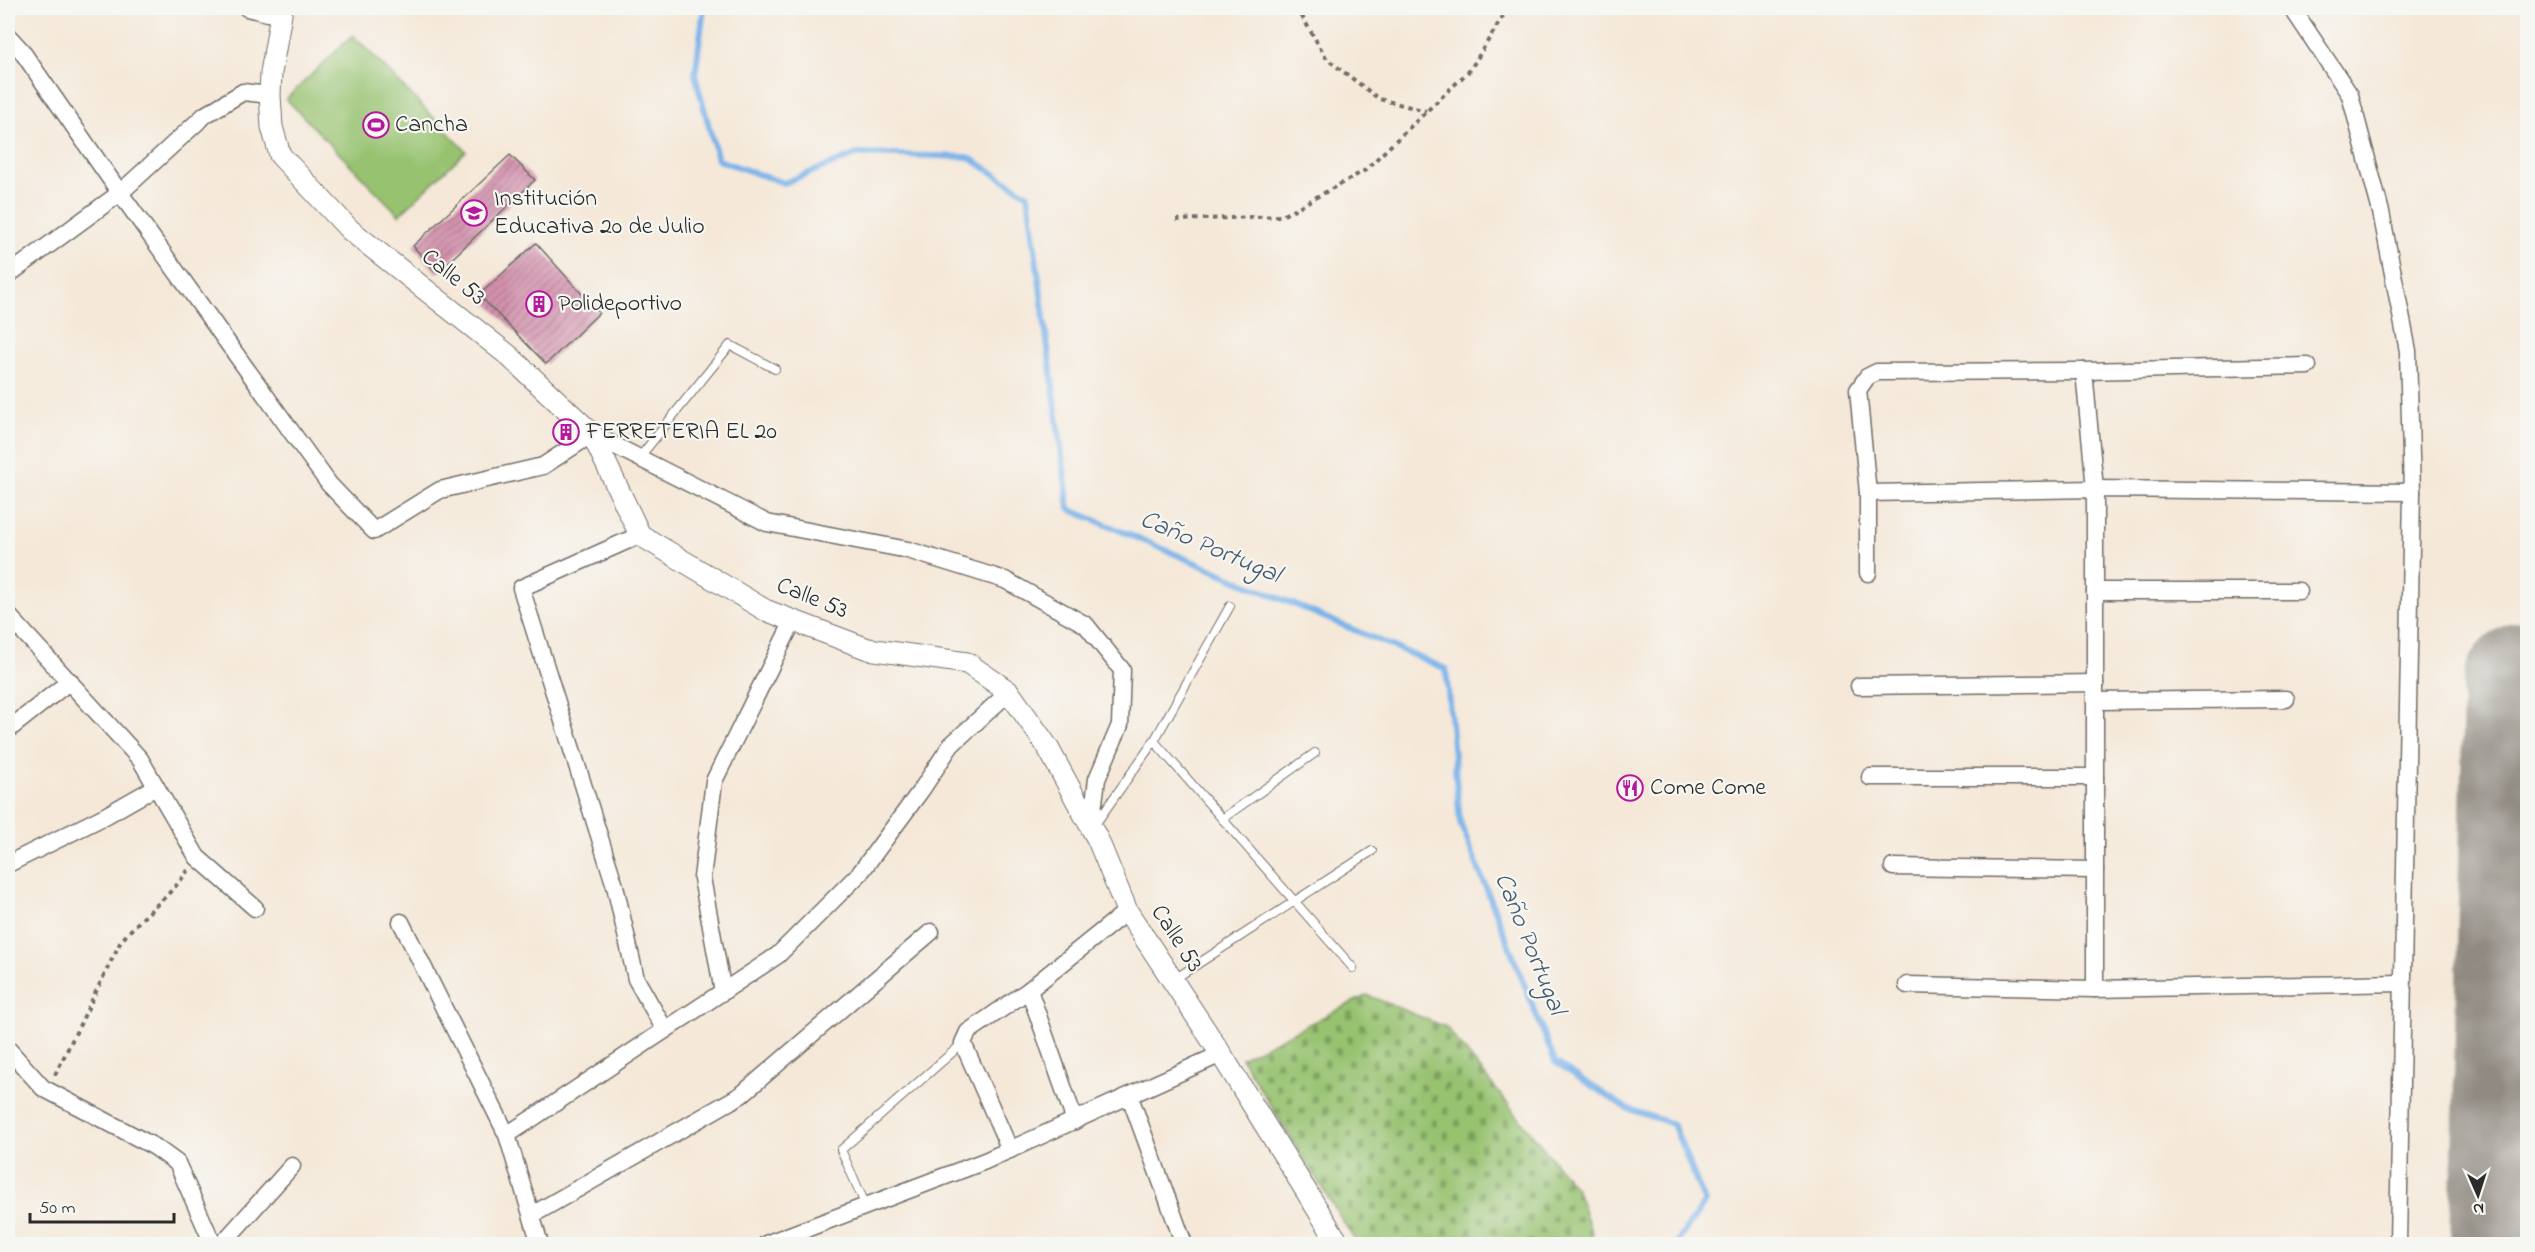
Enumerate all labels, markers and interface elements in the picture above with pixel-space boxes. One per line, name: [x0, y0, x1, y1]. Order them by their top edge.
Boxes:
place label: Cancha: [395, 108, 468, 143]
sports icon: Cancha: [361, 110, 391, 140]
place label: Institución Educativa 20 de Julio: [494, 182, 705, 245]
school or university icon: Institución Educativa 20 de Julio: [459, 198, 489, 228]
street label: Calle 53: [413, 241, 493, 315]
place label: Polideportivo: [558, 287, 682, 322]
building icon: Polideportivo: [524, 289, 554, 319]
place label: FERRETERIA EL 20: [585, 415, 777, 450]
building icon: FERRETERIA EL 20: [551, 417, 581, 447]
water label: Caño Portugal: [1134, 501, 1289, 596]
street label: Calle 53: [771, 569, 853, 629]
place label: Come Come: [1650, 771, 1766, 806]
restaurant icon: Come Come: [1615, 773, 1645, 803]
water label: Caño Portugal: [1483, 867, 1576, 1023]
street label: Calle 53: [1141, 898, 1211, 980]
north arrow: [2448, 1165, 2508, 1225]
scale bar: [30, 1186, 174, 1224]
text: 50 m: [39, 1196, 76, 1222]
text: N: [2472, 1196, 2485, 1220]

